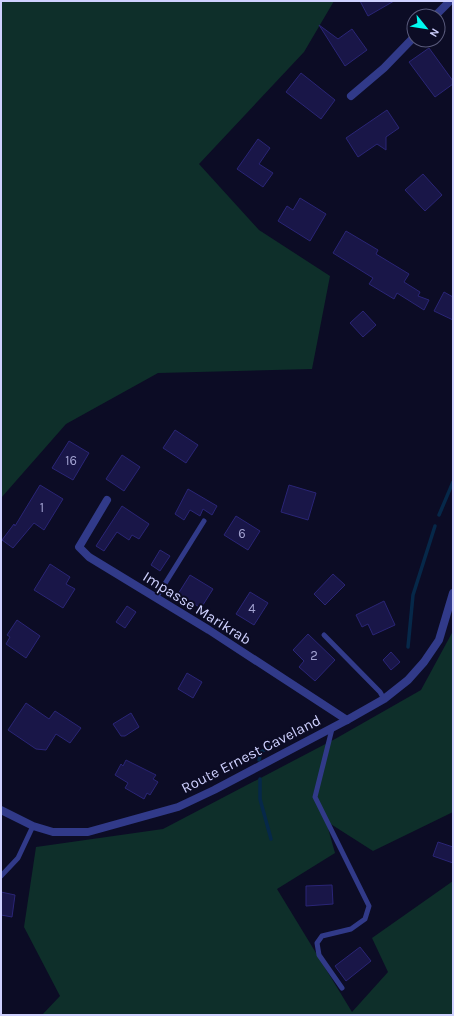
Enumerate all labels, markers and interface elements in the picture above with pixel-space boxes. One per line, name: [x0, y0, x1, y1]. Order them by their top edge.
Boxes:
north arrow: [406, 8, 446, 48]
text: N: [427, 26, 442, 39]
house number: 16: [65, 453, 77, 468]
house number: 1: [40, 500, 44, 515]
house number: 6: [238, 526, 246, 541]
street label: Impasse Marikrab: [140, 567, 254, 649]
house number: 4: [248, 601, 256, 616]
house number: 2: [310, 648, 318, 663]
street label: Route Ernest Caveland: [178, 711, 324, 797]

